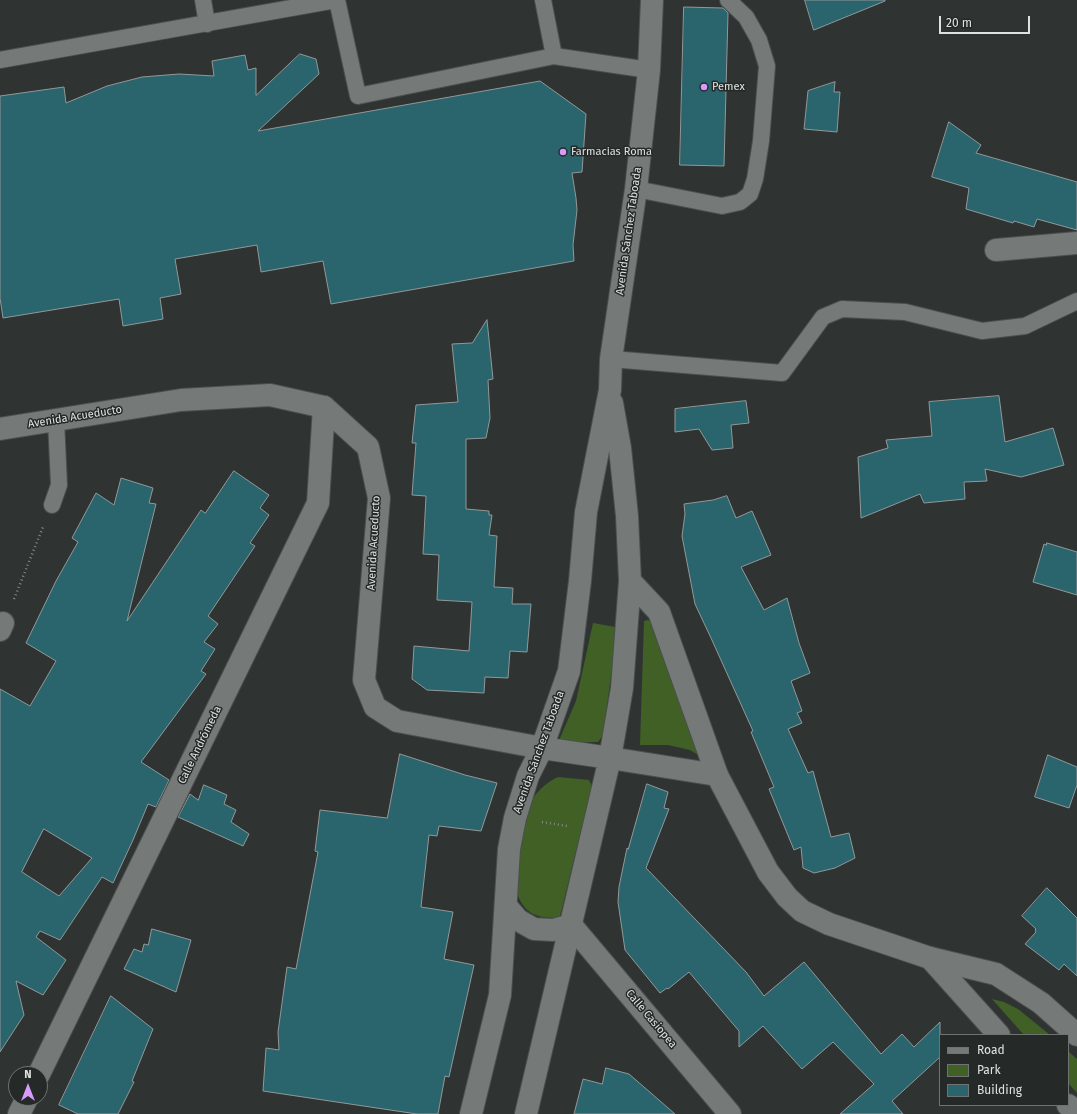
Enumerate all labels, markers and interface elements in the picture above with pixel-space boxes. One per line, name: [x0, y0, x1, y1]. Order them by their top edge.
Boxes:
scale bar: [941, 8, 1032, 34]
text: 20 m: [946, 16, 972, 30]
place label: Pemex: [712, 80, 745, 94]
marker: Pemex: [699, 82, 709, 92]
place label: Farmacias Roma: [571, 145, 652, 159]
marker: Farmacias Roma: [558, 147, 568, 157]
street label: Avenida Sánchez Taboada: [613, 166, 645, 296]
street label: Avenida Acueducto: [27, 403, 123, 431]
street label: Avenida Acueducto: [365, 495, 383, 591]
street label: Avenida Sánchez Taboada: [511, 689, 567, 815]
street label: Calle Andrómeda: [175, 704, 225, 786]
street label: Calle Casiopea: [623, 987, 679, 1051]
legend: [939, 1034, 1069, 1106]
text: Road: [977, 1043, 1005, 1057]
text: Park: [977, 1063, 1001, 1077]
north arrow: [8, 1066, 48, 1106]
text: N: [24, 1068, 32, 1081]
text: Building: [977, 1083, 1022, 1097]

